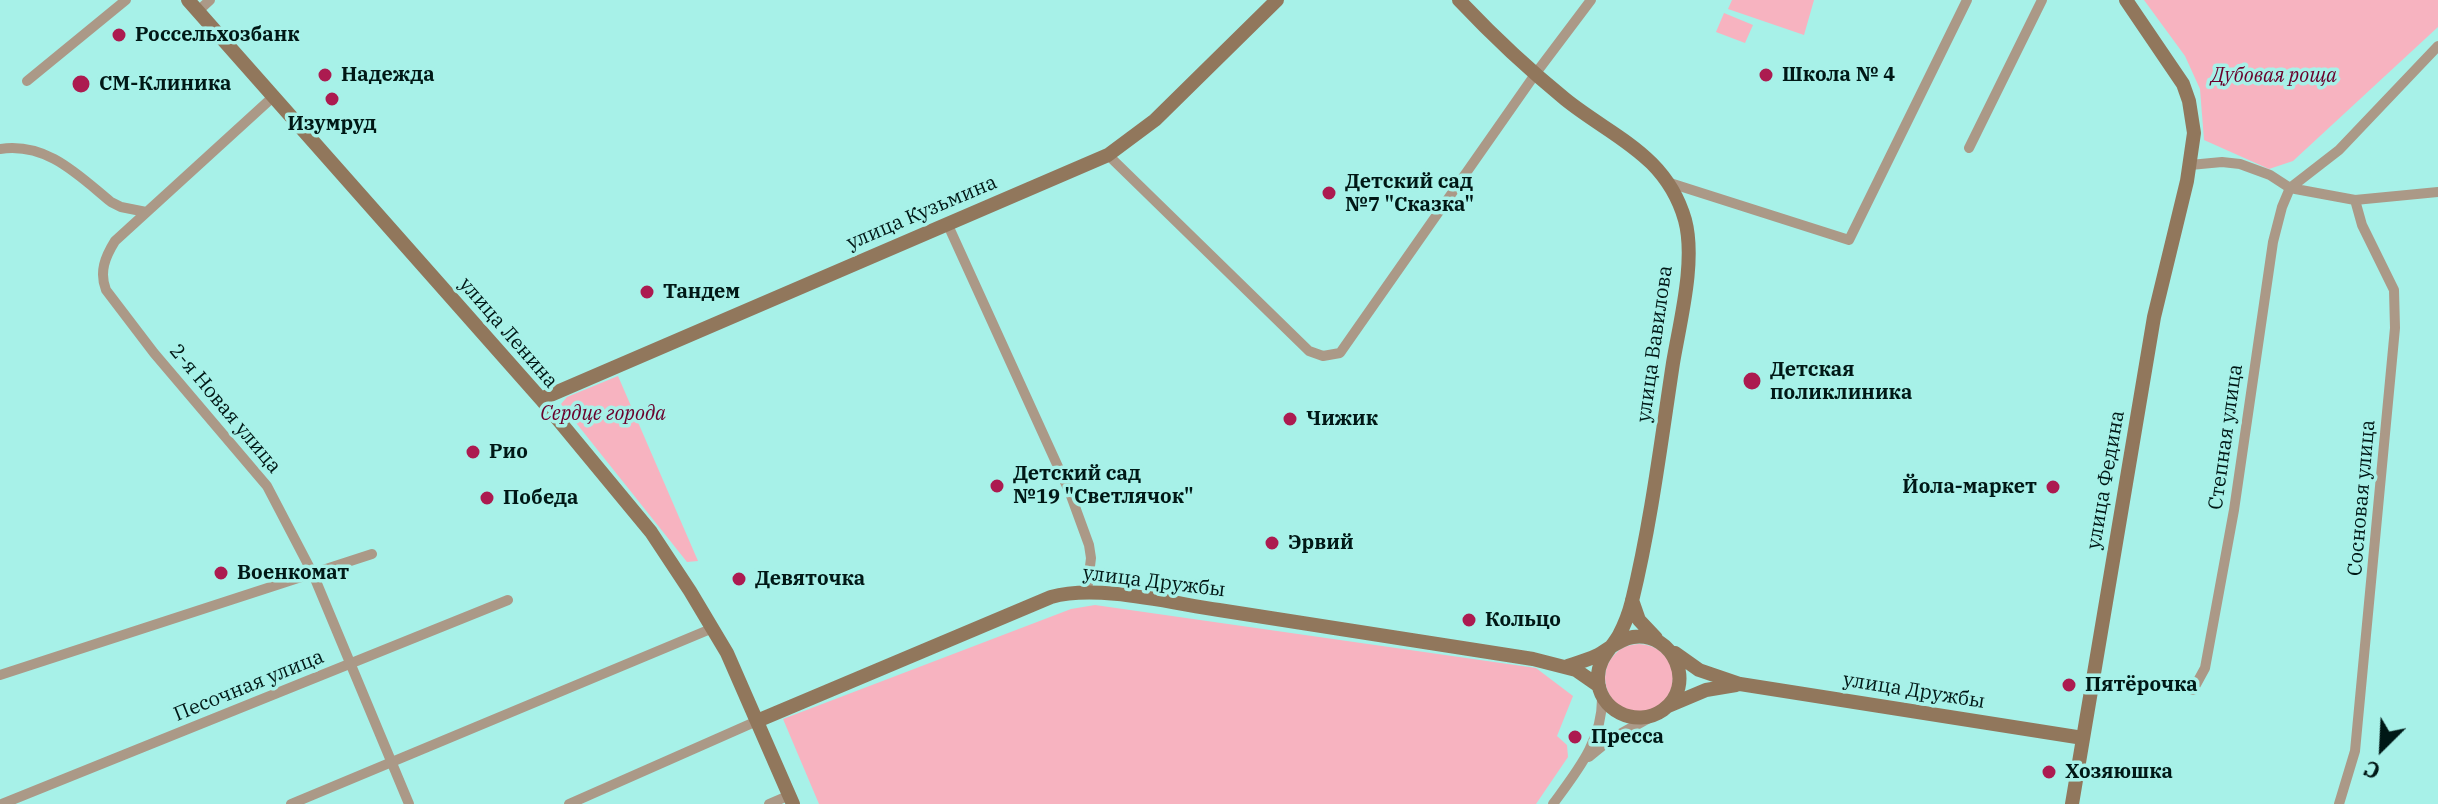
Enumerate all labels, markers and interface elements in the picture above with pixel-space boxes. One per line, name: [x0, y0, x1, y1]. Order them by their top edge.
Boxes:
place label: Россельхозбанк: [135, 23, 300, 47]
marker: Россельхозбанк: [110, 26, 128, 44]
place label: Надежда: [341, 63, 435, 87]
place label: Школа № 4: [1782, 63, 1895, 87]
park label: Дубовая роща: [2211, 64, 2337, 88]
marker: Надежда: [316, 66, 334, 84]
marker: Школа № 4: [1757, 66, 1775, 84]
place label: СМ-Клиника: [99, 72, 231, 96]
marker: СМ-Клиника: [70, 73, 92, 95]
marker: Изумруд: [323, 90, 341, 108]
place label: Изумруд: [288, 112, 376, 136]
place label: Детский сад №7 "Сказка": [1345, 170, 1474, 217]
street label: улица Кузьмина: [843, 171, 1001, 255]
marker: Детский сад №7 "Сказка": [1320, 184, 1338, 202]
street label: улица Вавилова: [1632, 264, 1678, 424]
street label: улица Ленина: [453, 273, 563, 393]
place label: Тандем: [663, 280, 740, 304]
marker: Тандем: [638, 283, 656, 301]
street label: 2-я Новая улица: [164, 340, 286, 478]
place label: Детская поликлиника: [1770, 358, 1912, 405]
street label: Степная улица: [2204, 363, 2248, 511]
marker: Детская поликлиника: [1741, 370, 1763, 392]
park label: Сердце города: [540, 402, 666, 426]
place label: Чижик: [1306, 407, 1378, 431]
street label: улица Федина: [2082, 409, 2130, 551]
marker: Чижик: [1281, 410, 1299, 428]
street label: Сосновая улица: [2343, 419, 2381, 577]
place label: Рио: [489, 440, 528, 464]
marker: Рио: [464, 443, 482, 461]
place label: Детский сад №19 "Светлячок": [1013, 462, 1194, 509]
place label: Йола-маркет: [1902, 475, 2037, 499]
marker: Детский сад №19 "Светлячок": [988, 477, 1006, 495]
marker: Йола-маркет: [2044, 478, 2062, 496]
place label: Победа: [503, 486, 578, 510]
marker: Победа: [478, 489, 496, 507]
place label: Эрвий: [1288, 531, 1354, 555]
marker: Эрвий: [1263, 534, 1281, 552]
place label: Военкомат: [237, 561, 349, 585]
street label: улица Дружбы: [1081, 561, 1227, 603]
marker: Военкомат: [212, 564, 230, 582]
place label: Девяточка: [755, 567, 865, 591]
marker: Девяточка: [730, 570, 748, 588]
place label: Кольцо: [1485, 608, 1561, 632]
marker: Кольцо: [1460, 611, 1478, 629]
street label: Песочная улица: [170, 645, 328, 727]
street label: улица Дружбы: [1841, 668, 1987, 714]
place label: Пятёрочка: [2085, 673, 2198, 697]
marker: Пятёрочка: [2060, 676, 2078, 694]
north arrow: [2342, 708, 2422, 788]
place label: Пресса: [1591, 725, 1664, 749]
marker: Пресса: [1566, 728, 1584, 746]
text: С: [2359, 754, 2385, 787]
place label: Хозяюшка: [2065, 760, 2173, 784]
marker: Хозяюшка: [2040, 763, 2058, 781]

